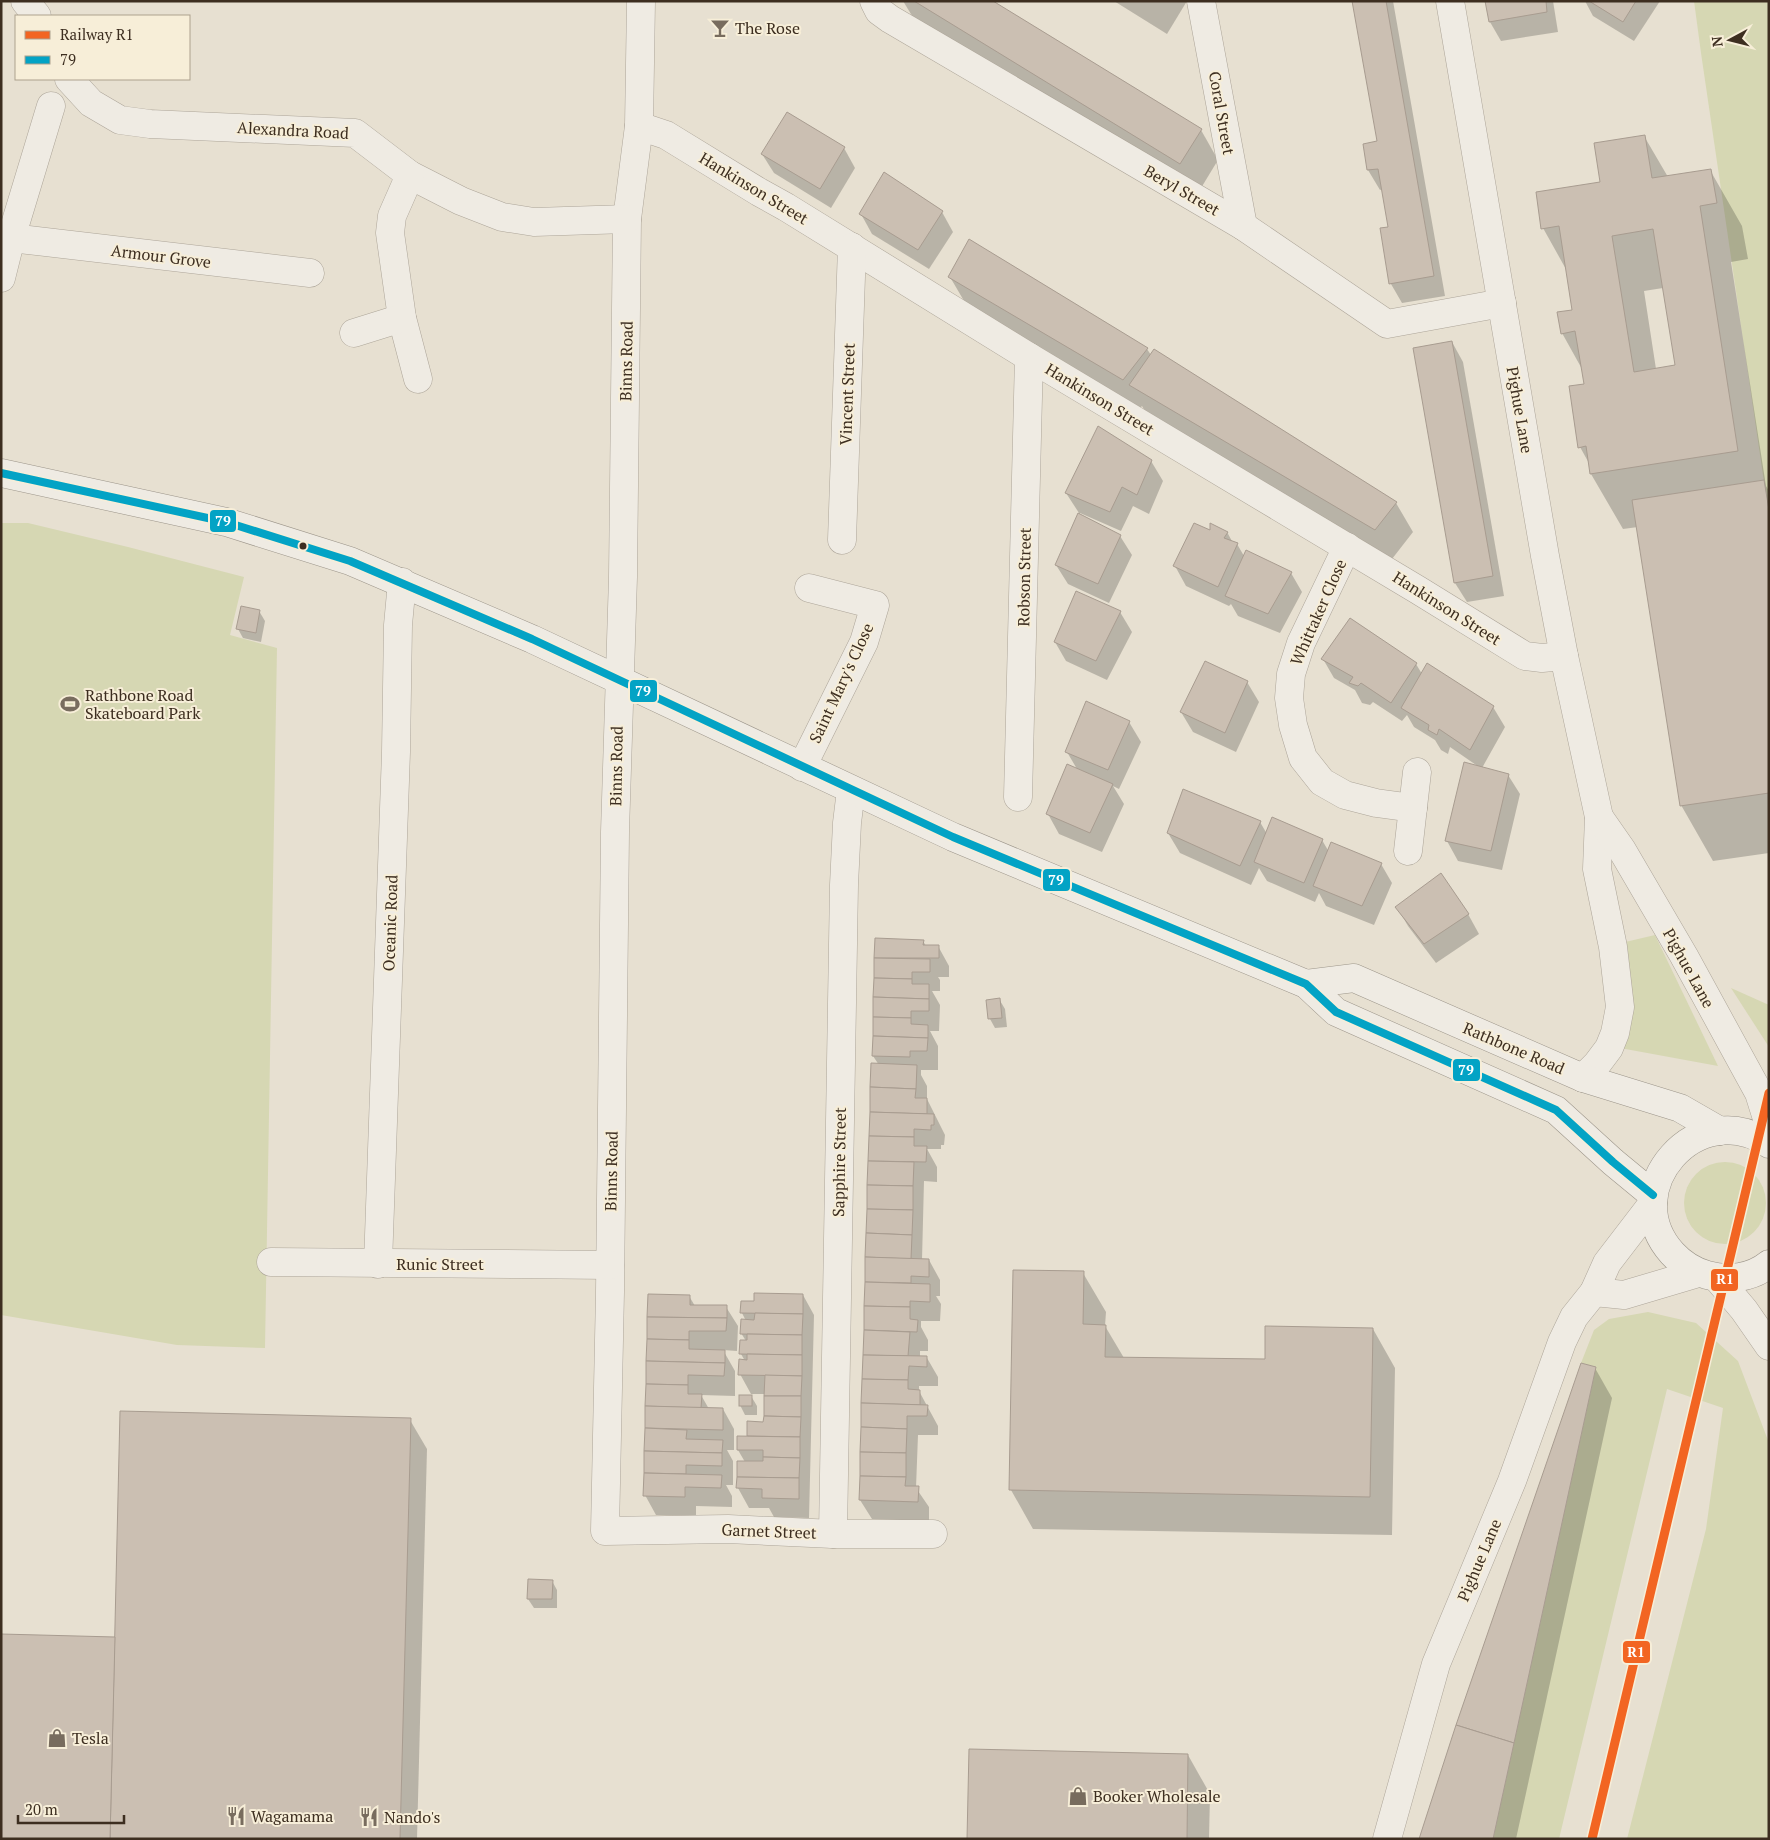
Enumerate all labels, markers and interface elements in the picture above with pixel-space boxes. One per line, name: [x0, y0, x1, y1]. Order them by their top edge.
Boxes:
legend: [15, 15, 190, 80]
north arrow: [1705, 15, 1755, 65]
bar icon: The Rose: [709, 17, 731, 39]
place label: The Rose: [735, 17, 800, 39]
text: Railway R1: [60, 24, 133, 44]
text: N: [1706, 35, 1727, 48]
text: 79: [60, 49, 76, 69]
street label: Coral Street: [1204, 70, 1240, 157]
street label: Alexandra Road: [236, 116, 350, 144]
street label: Hankinson Street: [695, 147, 813, 229]
street label: Beryl Street: [1140, 160, 1224, 221]
street label: Armour Grove: [110, 239, 212, 273]
street label: Binns Road: [614, 321, 638, 401]
street label: Vincent Street: [834, 342, 860, 446]
street label: Hankinson Street: [1041, 358, 1159, 440]
street label: Pighue Lane: [1502, 365, 1538, 455]
line badge: 79: [209, 509, 237, 533]
text: 79: [215, 511, 231, 530]
street label: Robson Street: [1012, 527, 1036, 627]
unlabelled marker: [298, 541, 308, 551]
street label: Whittaker Close: [1285, 555, 1351, 669]
street label: Hankinson Street: [1389, 566, 1505, 650]
street label: Saint Mary's Close: [804, 619, 878, 747]
line badge: 79: [629, 679, 658, 703]
text: 79: [635, 681, 651, 700]
place label: Rathbone Road Skateboard Park: [85, 684, 201, 724]
sports icon: Rathbone Road Skateboard Park: [59, 693, 81, 715]
street label: Binns Road: [604, 726, 628, 806]
line badge: 79: [1042, 868, 1071, 892]
text: 79: [1048, 870, 1064, 889]
street label: Oceanic Road: [377, 874, 403, 972]
street label: Pighue Lane: [1658, 924, 1720, 1012]
street label: Rathbone Road: [1460, 1017, 1568, 1079]
line badge: 79: [1452, 1058, 1481, 1082]
text: 79: [1458, 1060, 1474, 1079]
street label: Sapphire Street: [827, 1107, 851, 1217]
street label: Binns Road: [599, 1131, 623, 1211]
street label: Runic Street: [396, 1253, 484, 1275]
line badge: R1: [1710, 1268, 1739, 1292]
text: R1: [1716, 1269, 1734, 1288]
street label: Pighue Lane: [1452, 1515, 1506, 1605]
street label: Garnet Street: [721, 1518, 817, 1544]
line badge: R1: [1622, 1640, 1651, 1664]
text: R1: [1627, 1642, 1645, 1661]
shop icon: Tesla: [46, 1727, 68, 1749]
place label: Tesla: [72, 1727, 109, 1749]
shop icon: Booker Wholesale: [1067, 1785, 1089, 1807]
place label: Booker Wholesale: [1093, 1785, 1221, 1807]
scale bar: [18, 1792, 124, 1824]
text: 20 m: [25, 1799, 58, 1819]
restaurant icon: Wagamama: [225, 1805, 247, 1827]
place label: Wagamama: [251, 1805, 333, 1827]
restaurant icon: Nando's: [358, 1806, 380, 1828]
place label: Nando's: [384, 1806, 440, 1828]

